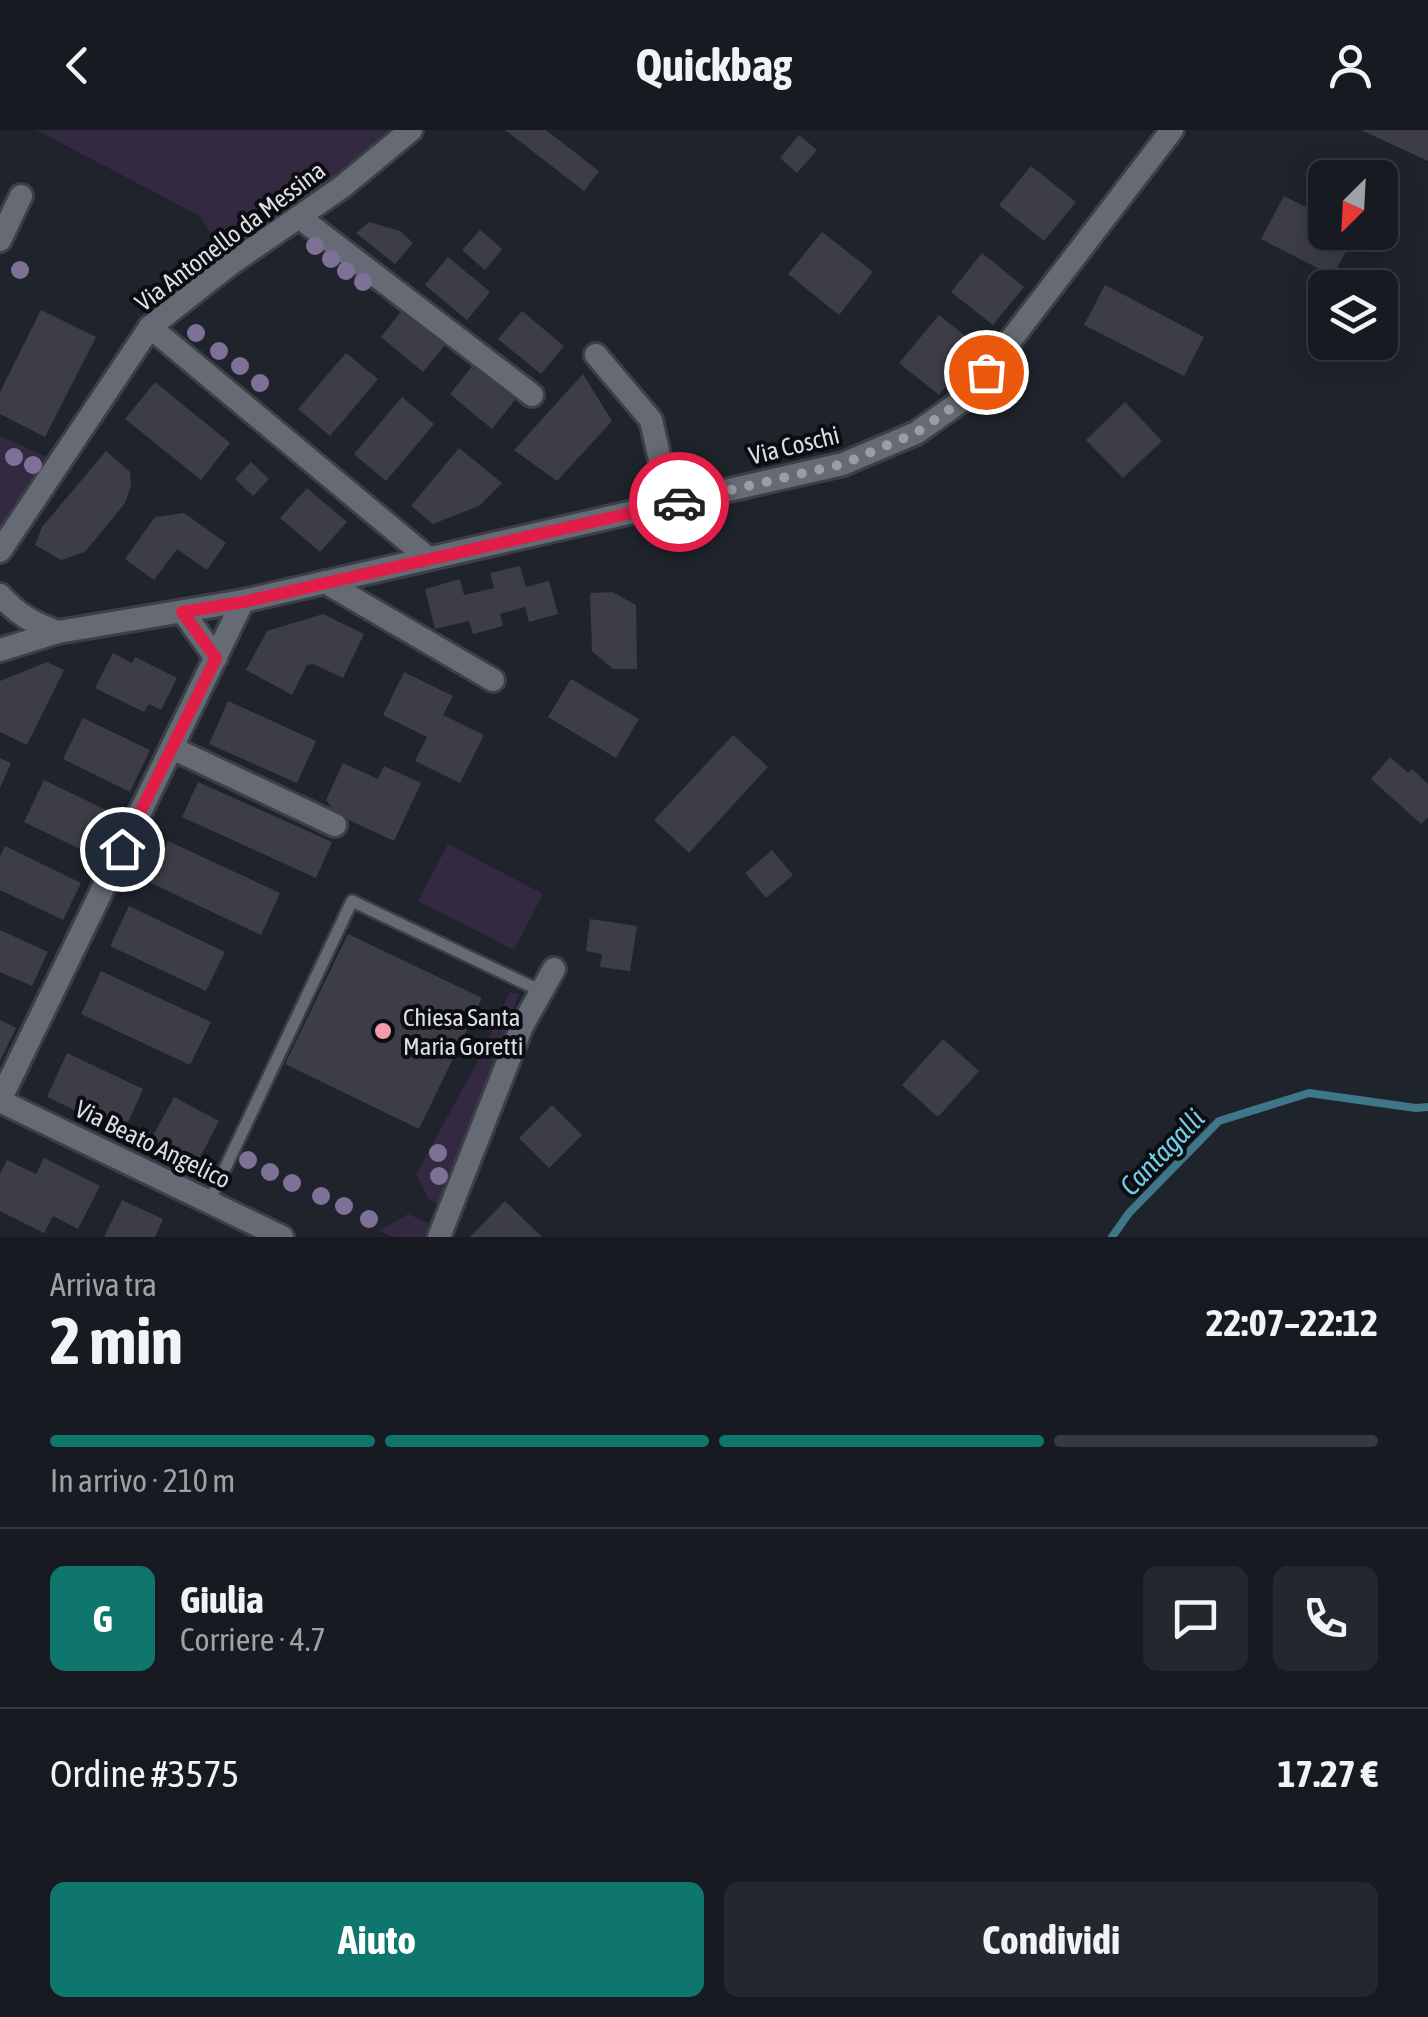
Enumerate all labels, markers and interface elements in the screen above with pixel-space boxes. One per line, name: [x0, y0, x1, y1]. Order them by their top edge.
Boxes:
icon: back: [50, 38, 105, 93]
icon: person: [1323, 38, 1378, 93]
text: Quickbag: [636, 39, 792, 91]
street label: Via Antonello da Messina: [130, 156, 330, 316]
north arrow: [1308, 160, 1398, 250]
map controls: [1308, 160, 1398, 360]
button: layers: [1308, 270, 1398, 360]
pin: [944, 330, 1029, 415]
icon: bag: [959, 345, 1014, 400]
street label: Via Coschi: [746, 420, 842, 470]
courier: [629, 452, 729, 552]
icon: car: [652, 475, 707, 530]
pin: [80, 807, 165, 892]
icon: home: [95, 822, 150, 877]
place label: Chiesa Santa Maria Goretti: [403, 1003, 523, 1060]
marker: Chiesa Santa Maria Goretti: [372, 1020, 394, 1042]
street label: Via Beato Angelico: [71, 1094, 235, 1194]
water label: Cantagalli: [1113, 1102, 1211, 1202]
text: Arriva tra: [50, 1266, 157, 1303]
text: 22:07–22:12: [1206, 1301, 1378, 1344]
text: 2 min: [50, 1303, 183, 1378]
text: In arrivo · 210 m: [50, 1462, 235, 1499]
button: chat: [1143, 1566, 1248, 1671]
button: phone: [1273, 1566, 1378, 1671]
text: Giulia: [180, 1578, 264, 1621]
text: G: [92, 1597, 113, 1640]
text: Corriere · 4.7: [180, 1621, 326, 1658]
text: Ordine #3575: [50, 1752, 239, 1795]
text: 17.27 €: [1277, 1752, 1378, 1795]
button: Aiuto: [50, 1882, 704, 1997]
button: Condividi: [724, 1882, 1378, 1997]

